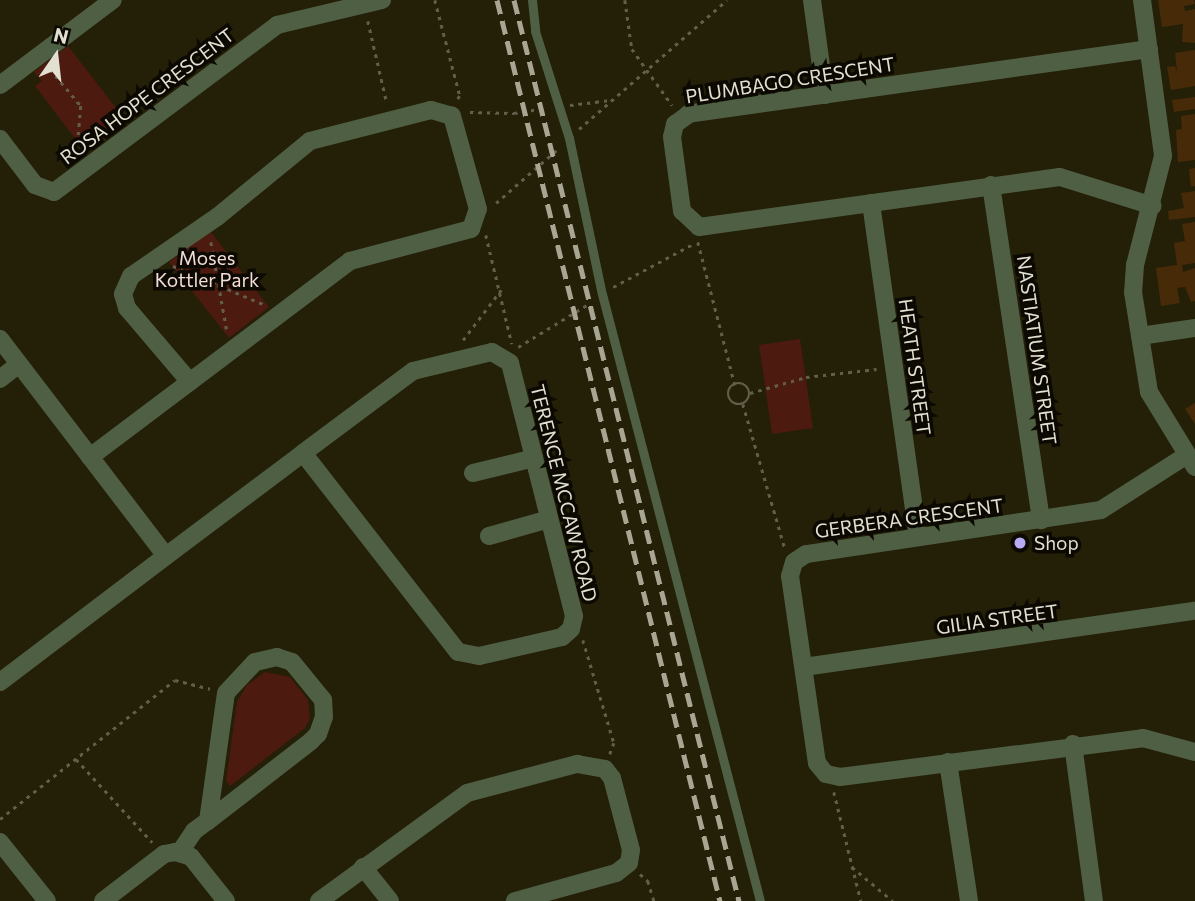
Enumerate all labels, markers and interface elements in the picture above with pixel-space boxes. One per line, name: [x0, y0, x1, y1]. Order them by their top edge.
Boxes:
north arrow: [21, 21, 91, 91]
street label: ROSA HOPE CRESCENT: [56, 23, 238, 169]
street label: PLUMBAGO CRESCENT: [684, 52, 896, 108]
park label: Moses Kottler Park: [155, 247, 259, 291]
street label: NASTIATIUM STREET: [1012, 254, 1062, 446]
street label: HEATH STREET: [894, 297, 936, 437]
street label: TERENCE MCCAW ROAD: [526, 382, 602, 604]
street label: GERBERA CRESCENT: [813, 493, 1005, 543]
place label: Shop: [1034, 532, 1079, 554]
marker: Shop: [1012, 535, 1028, 551]
street label: GILIA STREET: [935, 599, 1059, 639]

